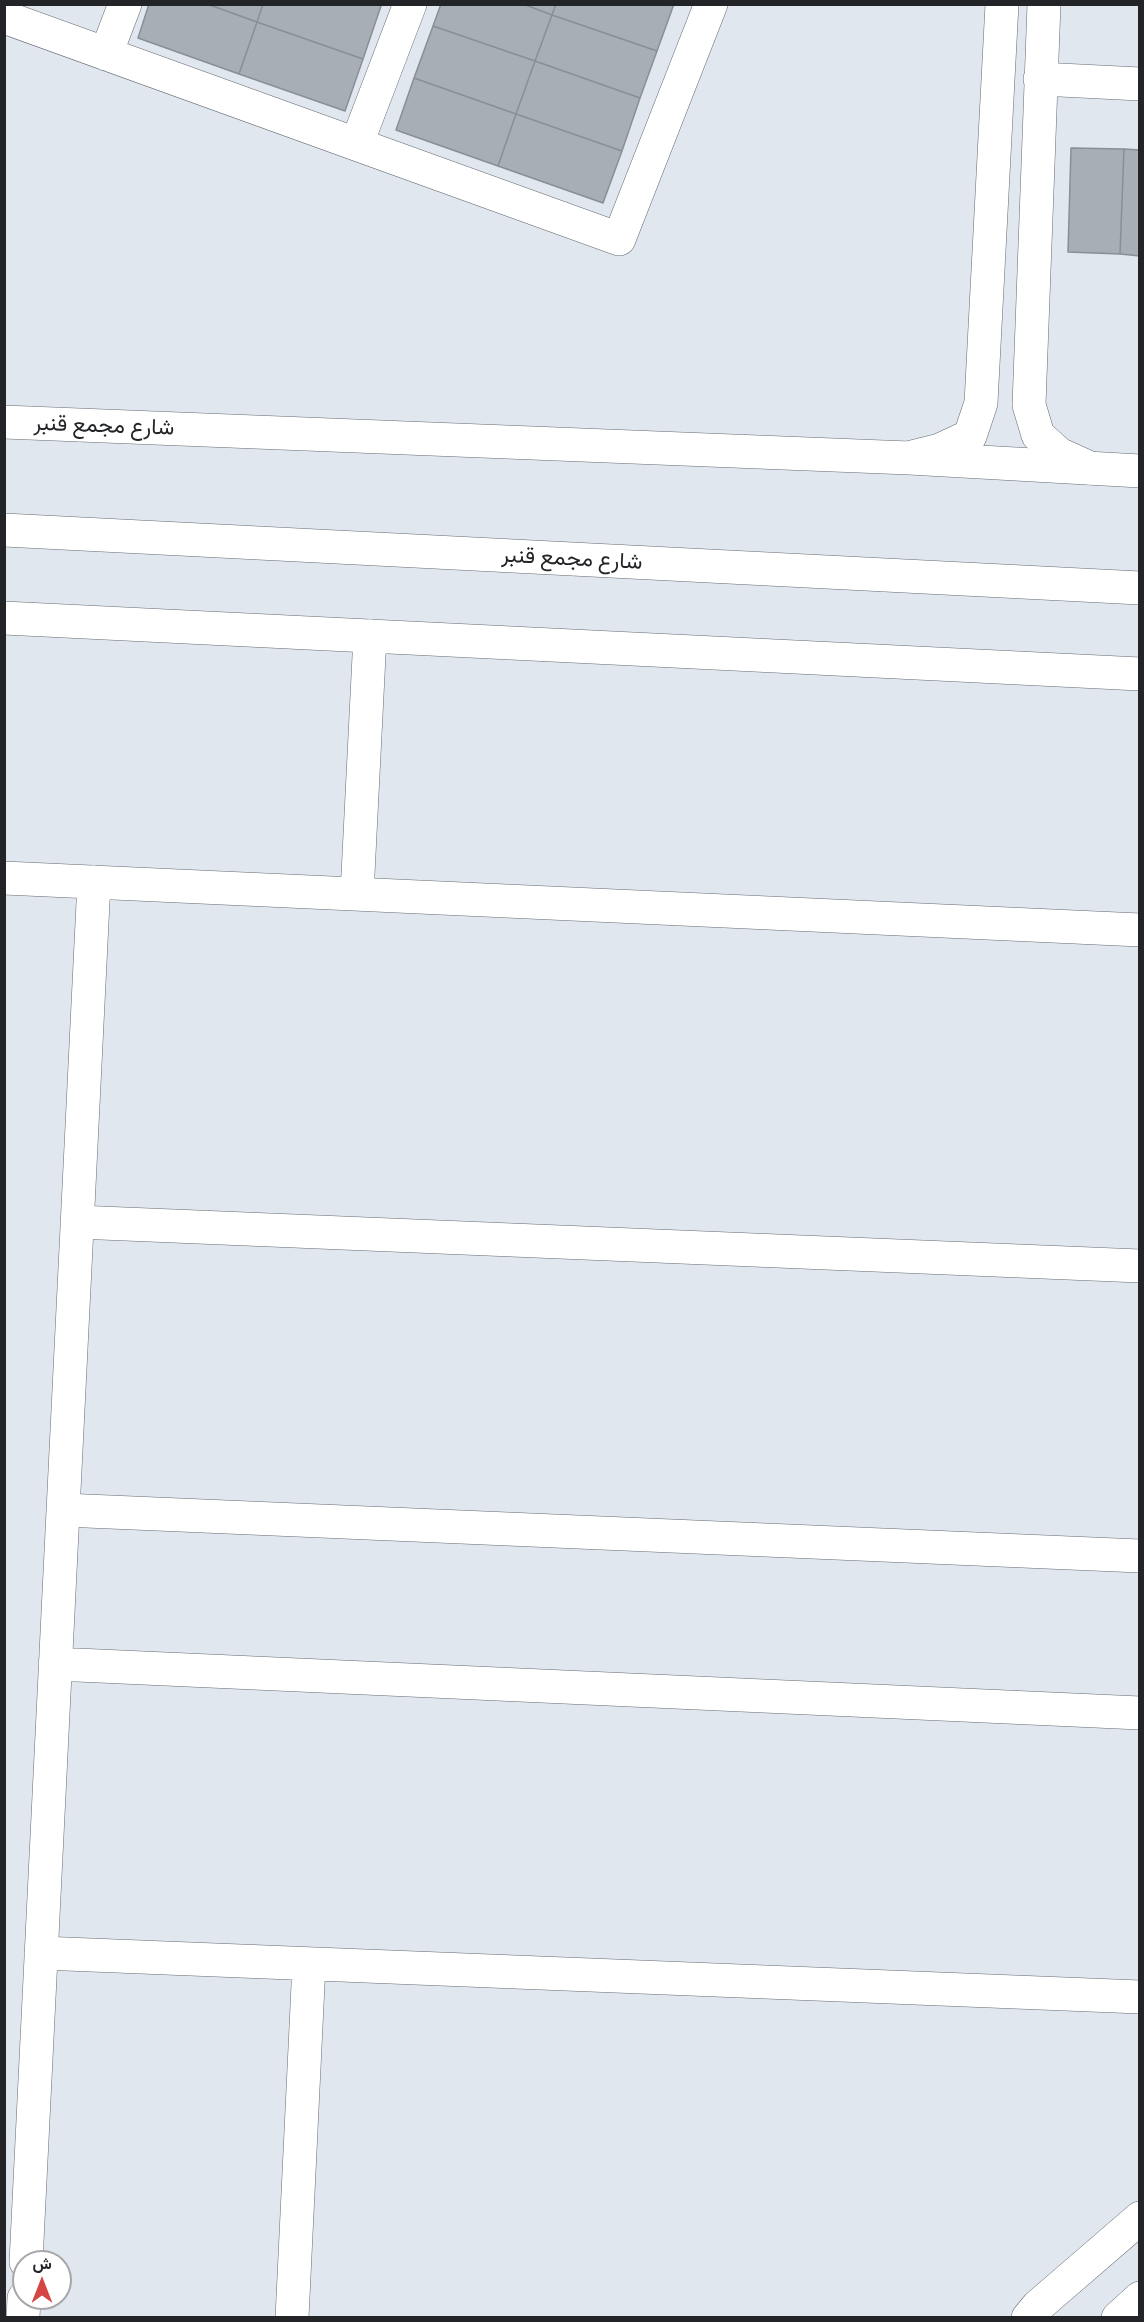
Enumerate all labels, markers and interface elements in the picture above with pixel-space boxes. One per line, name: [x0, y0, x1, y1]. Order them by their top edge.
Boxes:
street label: شارع مجمع قنبر: [33, 410, 175, 442]
street label: شارع مجمع قنبر: [501, 542, 643, 576]
north arrow: [12, 2250, 72, 2310]
text: ش: [32, 2254, 52, 2273]

